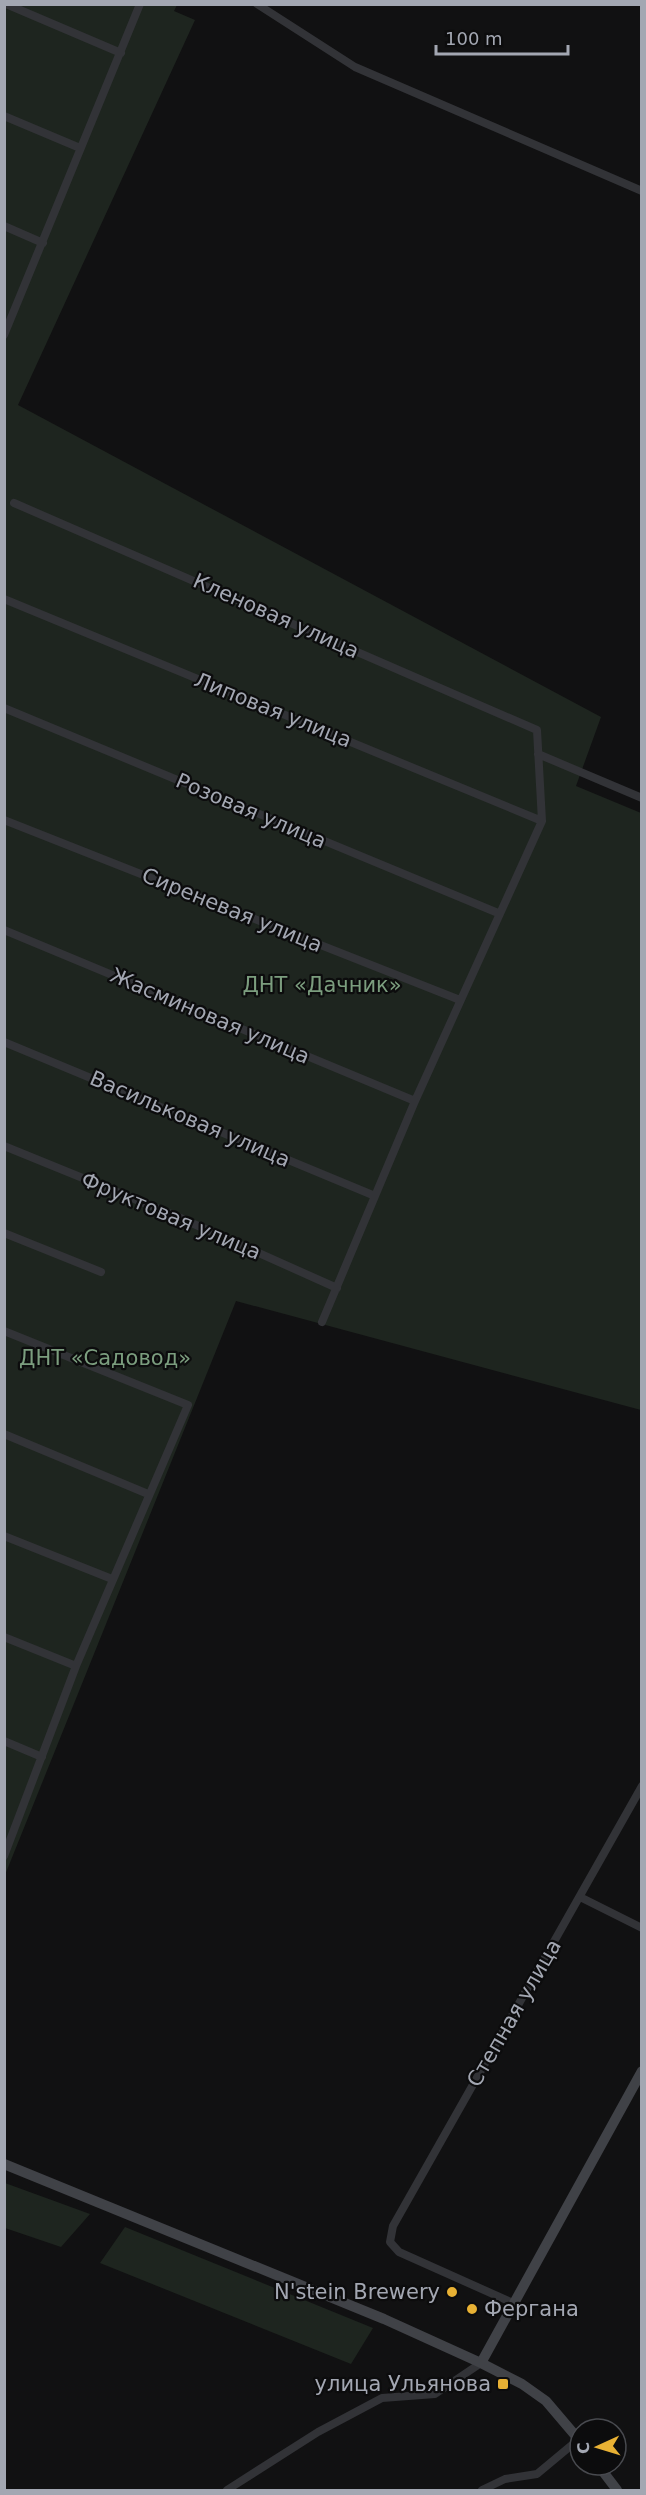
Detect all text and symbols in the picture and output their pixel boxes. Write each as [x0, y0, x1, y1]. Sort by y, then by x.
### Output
scale bar [436, 18, 568, 56]
text: 100 m [445, 28, 503, 49]
street label: Кленовая улица [189, 569, 363, 663]
street label: Липовая улица [191, 668, 355, 752]
street label: Розовая улица [172, 769, 330, 853]
street label: Сиреневая улица [138, 863, 326, 957]
street label: Жасминовая улица [107, 963, 313, 1069]
park label: ДНТ «Дачник» [242, 973, 402, 997]
street label: Васильковая улица [86, 1066, 294, 1172]
street label: Фруктовая улица [78, 1167, 264, 1265]
park label: ДНТ «Садовод» [19, 1346, 191, 1370]
street label: Степная улица [462, 1935, 566, 2091]
place label: N'stein Brewery [274, 2280, 440, 2304]
marker: N'stein Brewery [445, 2285, 459, 2299]
place label: Фергана [484, 2297, 579, 2321]
marker: Фергана [465, 2302, 479, 2316]
place label: улица Ульянова [315, 2372, 491, 2396]
marker: улица Ульянова [496, 2377, 510, 2391]
north arrow [568, 2417, 628, 2477]
text: С [574, 2441, 593, 2455]

